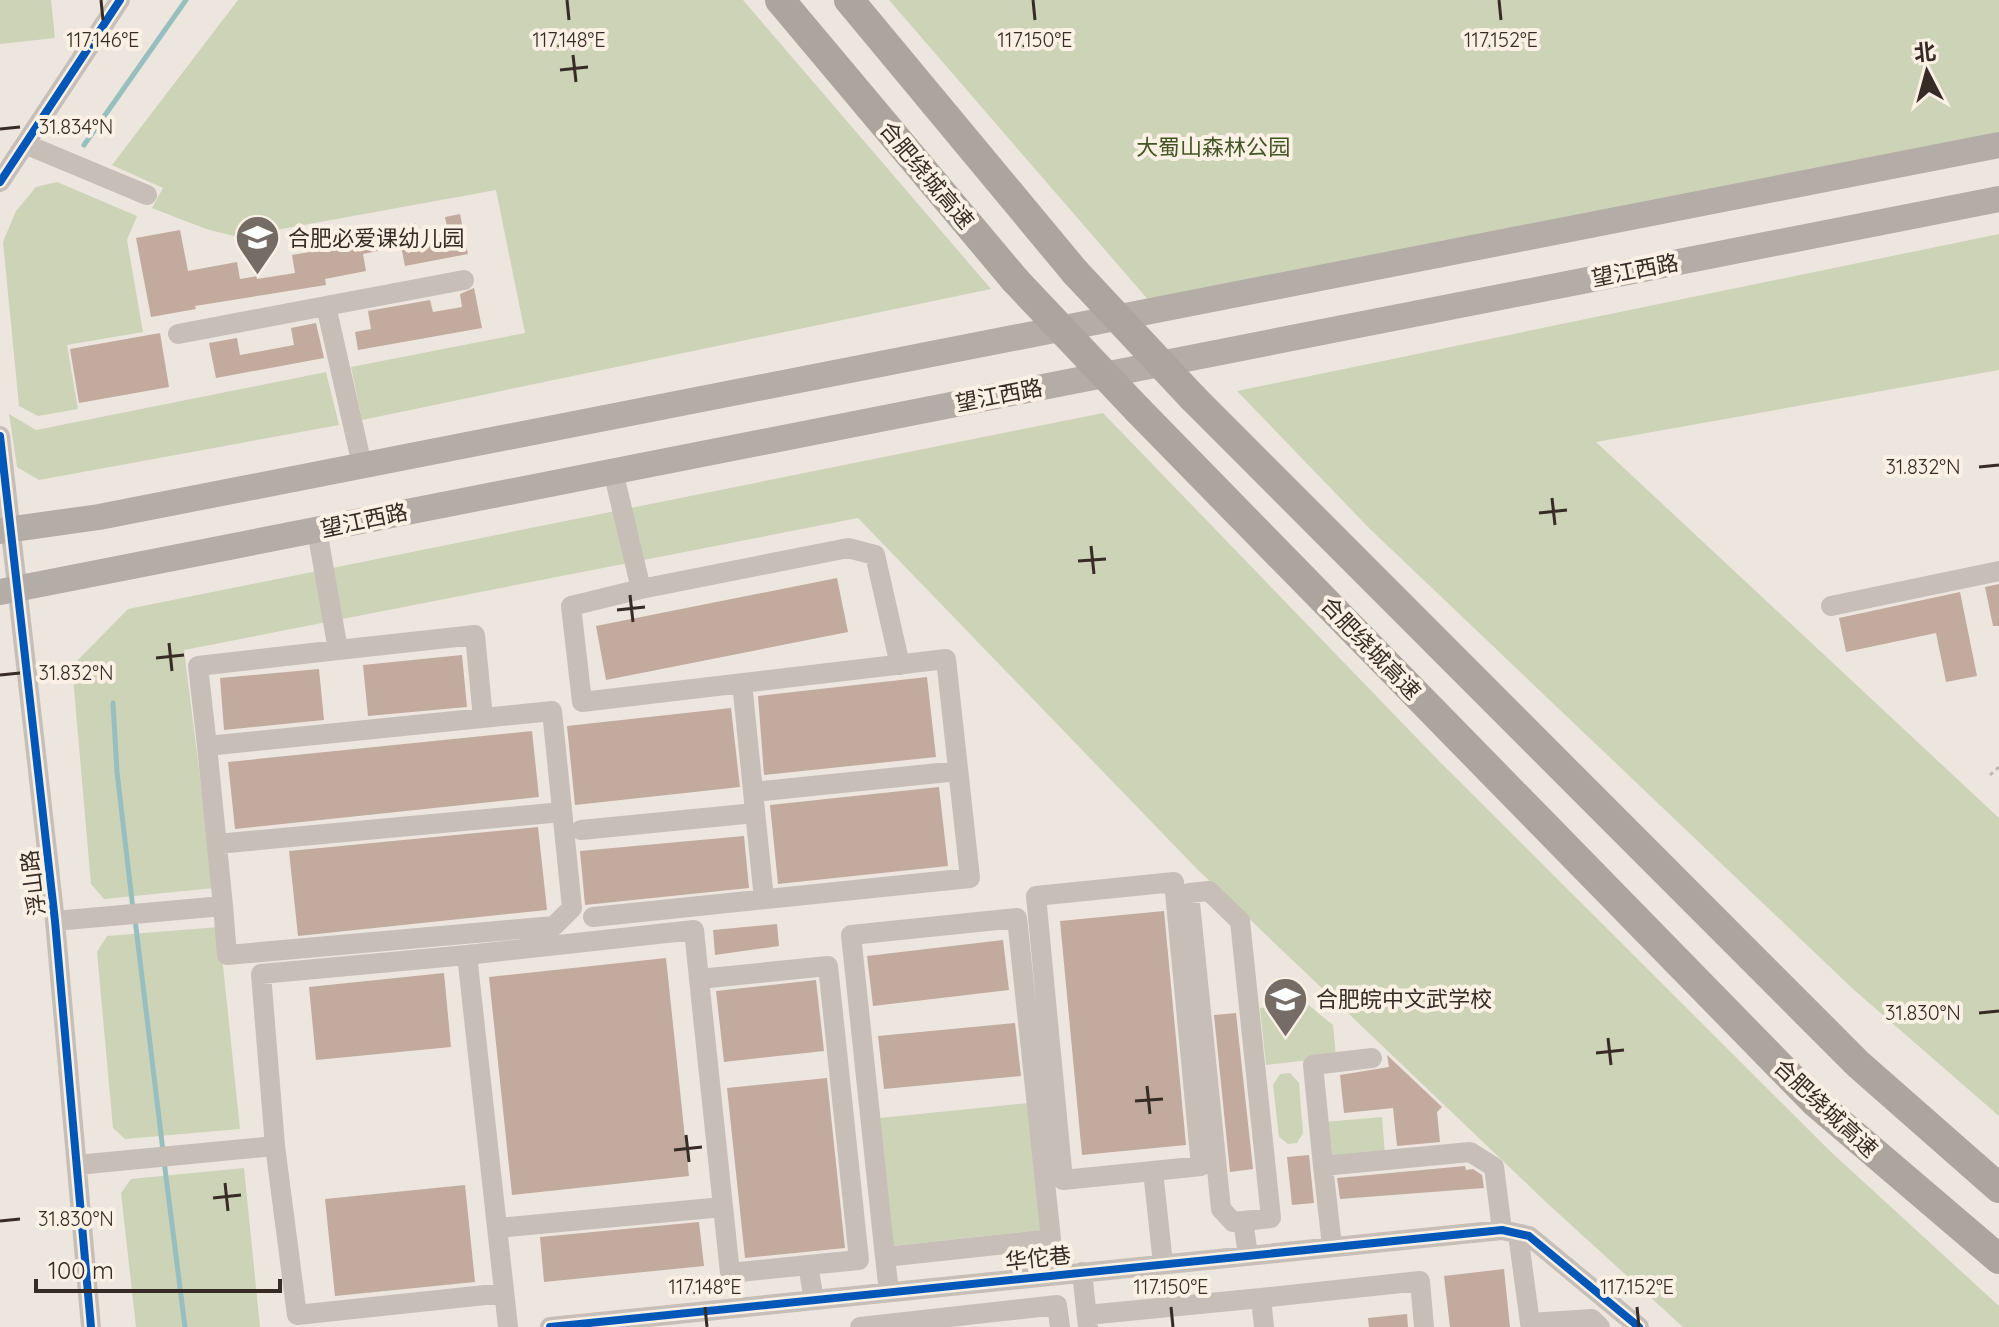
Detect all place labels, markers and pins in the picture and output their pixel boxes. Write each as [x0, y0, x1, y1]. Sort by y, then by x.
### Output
school or university icon: 合肥必爱课幼儿园 [233, 214, 281, 277]
place label: 合肥必爱课幼儿园 [288, 224, 464, 252]
school or university icon: 合肥皖中文武学校 [1261, 975, 1309, 1038]
place label: 合肥皖中文武学校 [1316, 985, 1492, 1013]

